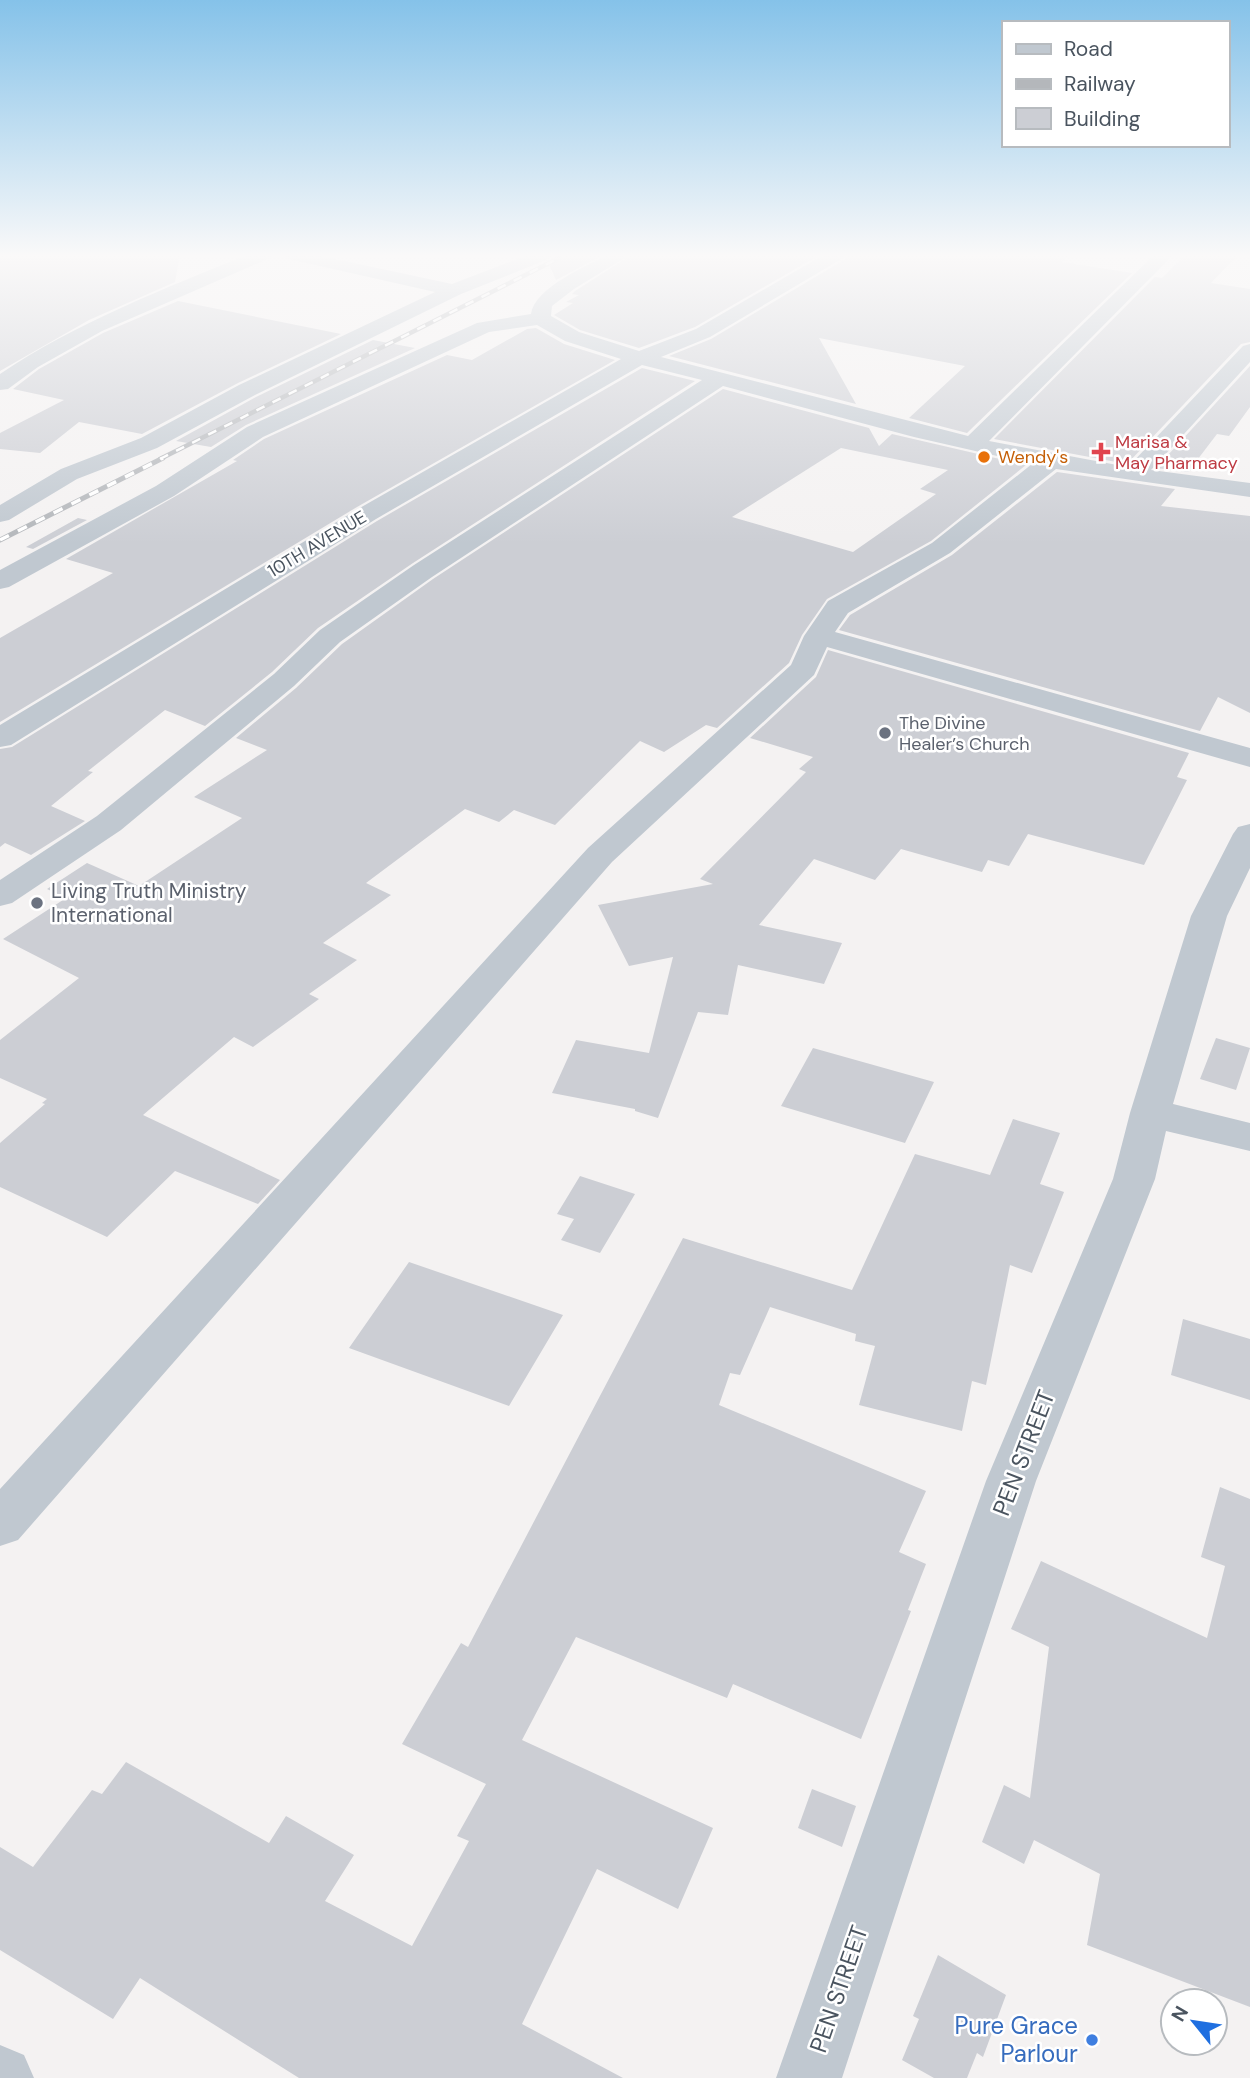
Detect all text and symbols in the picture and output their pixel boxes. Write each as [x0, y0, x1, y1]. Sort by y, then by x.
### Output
legend [1002, 21, 1229, 147]
text: Road [1064, 35, 1113, 63]
text: Railway [1064, 70, 1136, 98]
text: Building [1064, 105, 1141, 133]
place label: Marisa & May Pharmacy [1115, 430, 1238, 475]
marker: Marisa & May Pharmacy [1093, 444, 1109, 460]
place label: Wendy's [998, 445, 1068, 469]
marker: Wendy's [976, 449, 992, 465]
street label: 10TH AVENUE [263, 505, 371, 583]
place label: The Divine Healer’s Church [899, 711, 1030, 756]
marker: The Divine Healer’s Church [877, 725, 893, 741]
place label: Living Truth Ministry International [51, 877, 247, 929]
marker: Living Truth Ministry International [29, 895, 45, 911]
street label: PEN STREET [985, 1386, 1062, 1520]
street label: PEN STREET [802, 1921, 875, 2056]
north arrow [1159, 1987, 1229, 2057]
text: N [1165, 2001, 1194, 2026]
place label: Pure Grace Parlour [954, 2010, 1078, 2069]
marker: Pure Grace Parlour [1084, 2032, 1100, 2048]

